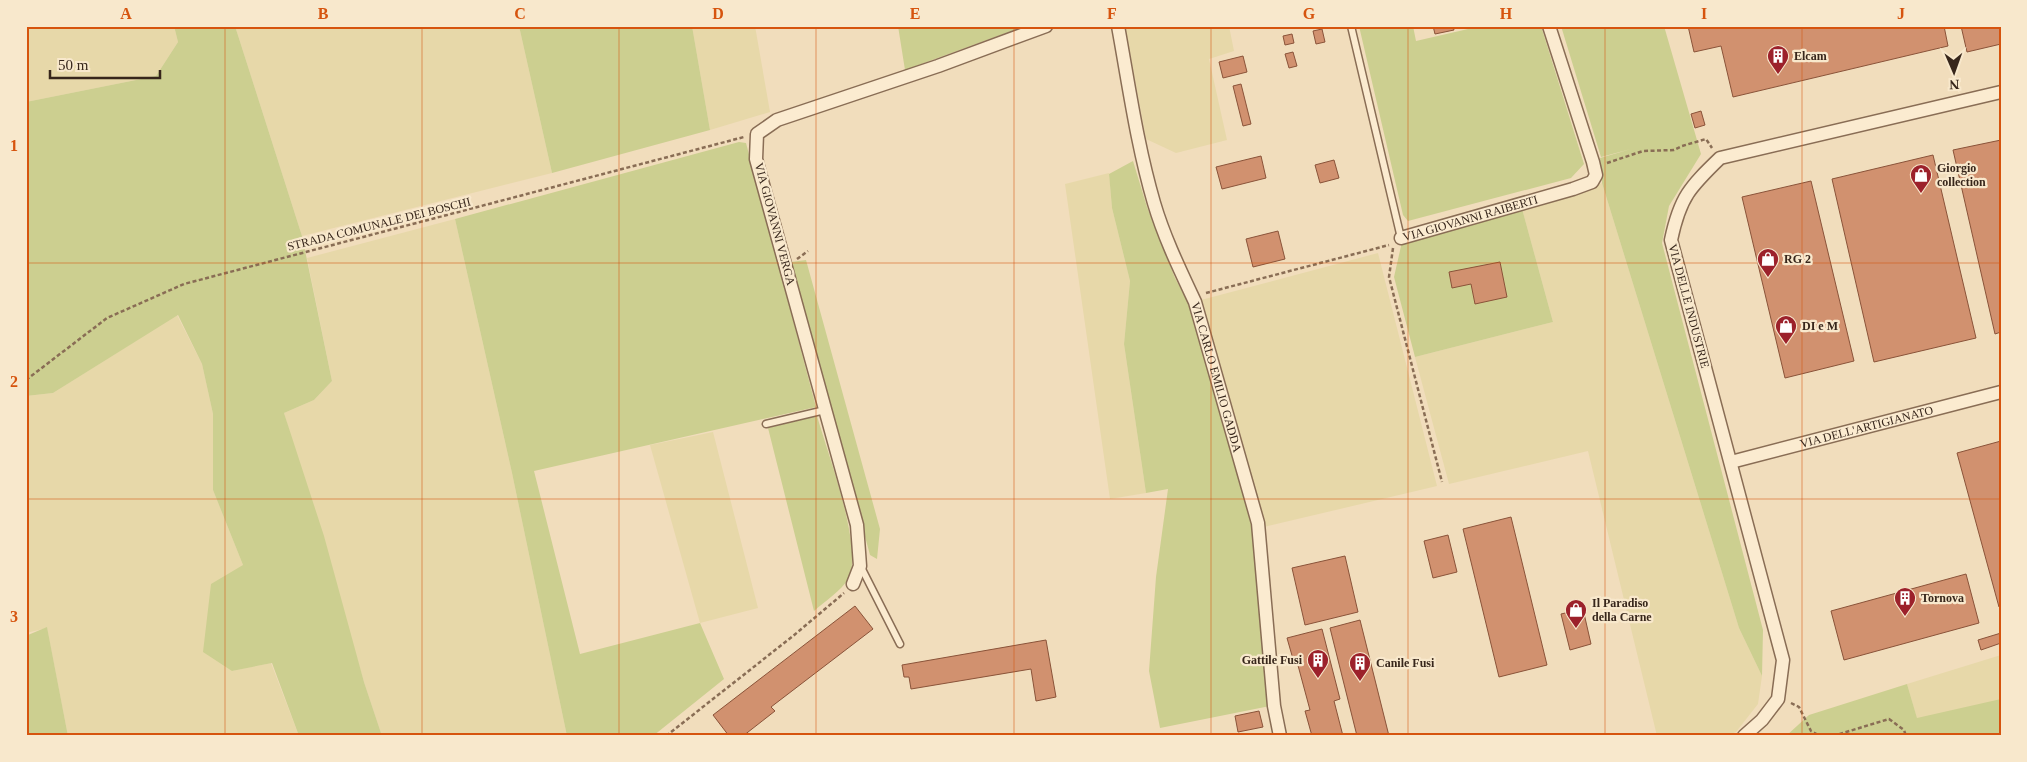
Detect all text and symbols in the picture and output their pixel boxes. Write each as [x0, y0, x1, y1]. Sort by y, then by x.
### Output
text: A [120, 5, 132, 22]
text: B [318, 5, 329, 22]
text: C [514, 5, 526, 22]
text: D [712, 5, 724, 22]
text: E [910, 5, 920, 22]
text: F [1107, 5, 1117, 22]
text: G [1303, 5, 1316, 22]
text: H [1500, 5, 1513, 22]
text: I [1701, 5, 1707, 22]
text: J [1897, 5, 1905, 22]
building icon: Elcam [1766, 44, 1790, 75]
scale bar [50, 48, 160, 80]
north arrow [1930, 48, 1980, 98]
place label: Elcam [1794, 49, 1827, 63]
text: 50 m [58, 57, 89, 73]
text: N [1949, 77, 1960, 92]
text: 1 [10, 137, 18, 154]
street label: VIA GIOVANNI VERGA [752, 161, 798, 287]
place label: Giorgio collection [1937, 161, 1986, 189]
shop icon: Giorgio collection [1909, 163, 1933, 194]
street label: VIA GIOVANNI RAIBERTI [1401, 192, 1539, 244]
street label: STRADA COMUNALE DEI BOSCHI [286, 194, 472, 254]
street label: VIA DELLE INDUSTRIE [1666, 242, 1712, 370]
shop icon: RG 2 [1756, 247, 1780, 278]
place label: RG 2 [1784, 252, 1811, 266]
street label: VIA CARLO EMILIO GADDA [1188, 300, 1245, 454]
shop icon: DI e M [1774, 314, 1798, 345]
place label: DI e M [1802, 319, 1838, 333]
text: 2 [10, 373, 18, 390]
street label: VIA DELL'ARTIGIANATO [1798, 403, 1935, 451]
building icon: Tornova [1893, 586, 1917, 617]
place label: Tornova [1921, 591, 1964, 605]
place label: Il Paradiso della Carne [1592, 596, 1652, 624]
shop icon: Il Paradiso della Carne [1564, 598, 1588, 629]
text: 3 [10, 608, 18, 625]
building icon: Gattile Fusi [1306, 648, 1330, 679]
building icon: Canile Fusi [1348, 651, 1372, 682]
place label: Gattile Fusi [1242, 653, 1303, 667]
place label: Canile Fusi [1376, 656, 1435, 670]

